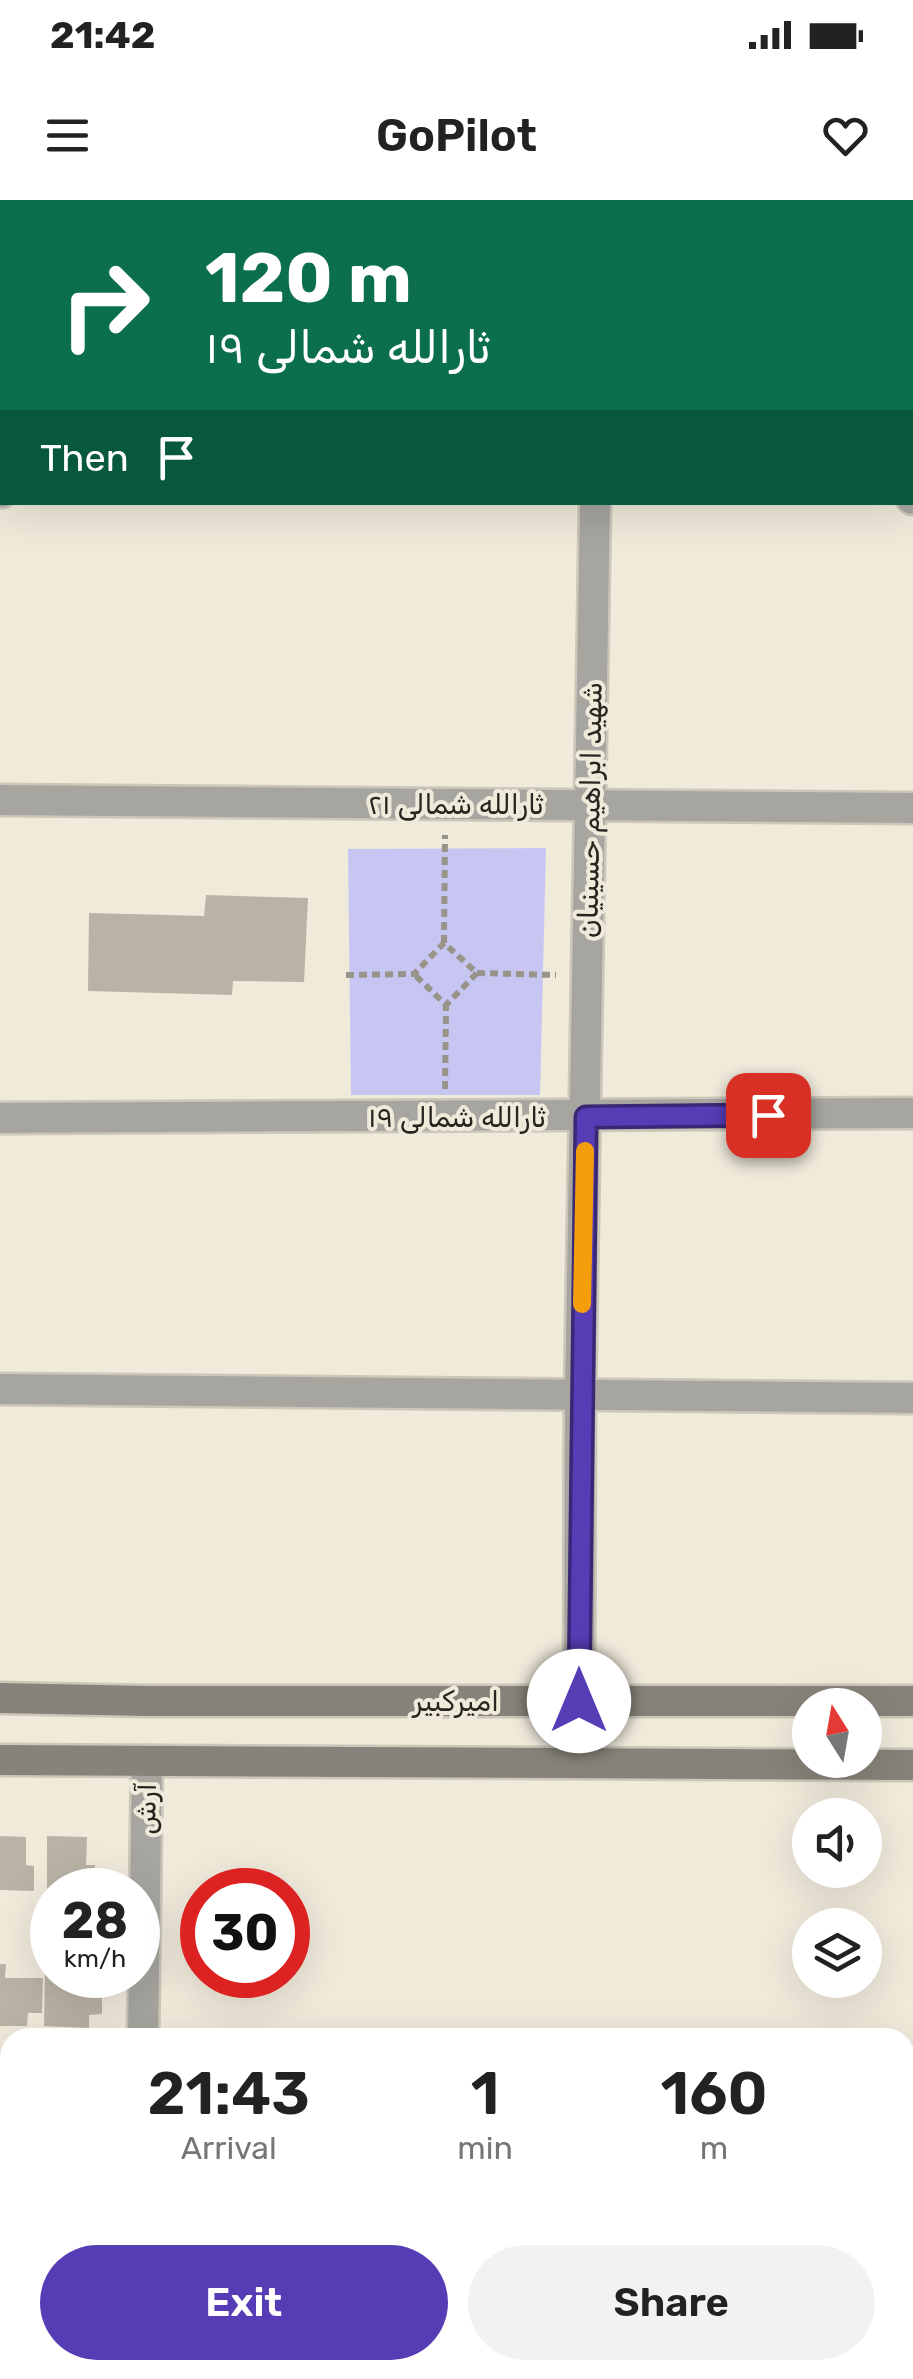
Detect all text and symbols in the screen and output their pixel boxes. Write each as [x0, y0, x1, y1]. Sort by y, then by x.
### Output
text: 21:42 [50, 12, 155, 58]
icon: menu [40, 108, 95, 163]
icon: heart [818, 108, 873, 163]
text: GoPilot [376, 109, 537, 162]
text: 120 m [205, 237, 412, 320]
icon: right [40, 240, 170, 370]
text: ثارالله شمالی ۱۹ [205, 321, 491, 374]
icon: arrive [149, 430, 204, 485]
text: Then [40, 435, 129, 481]
street label: شهید ابراهیم حسینیان [571, 682, 611, 938]
street label: ثارالله شمالی ۲۱ [368, 788, 544, 821]
pin [726, 1073, 811, 1158]
icon: arrive [741, 1088, 796, 1143]
street label: ثارالله شمالی ۱۹ [368, 1101, 546, 1134]
position arrow [527, 1649, 631, 1753]
street label: امیرکبیر [411, 1685, 499, 1718]
north arrow [792, 1688, 882, 1778]
map controls [792, 1688, 882, 1998]
street label: آرش [129, 1783, 163, 1835]
button: sound [792, 1798, 882, 1888]
speed limit sign: 30 [180, 1868, 310, 1998]
text: 28 [62, 1891, 128, 1951]
button: layers [792, 1908, 882, 1998]
text: km/h [64, 1944, 126, 1973]
text: 21:43 [147, 2058, 310, 2129]
text: 1 [471, 2058, 500, 2129]
text: 160 [660, 2058, 768, 2129]
text: Arrival [181, 2129, 277, 2167]
text: min [457, 2129, 513, 2167]
text: m [700, 2129, 728, 2167]
button: Exit [40, 2245, 448, 2360]
button: Share [468, 2245, 875, 2360]

